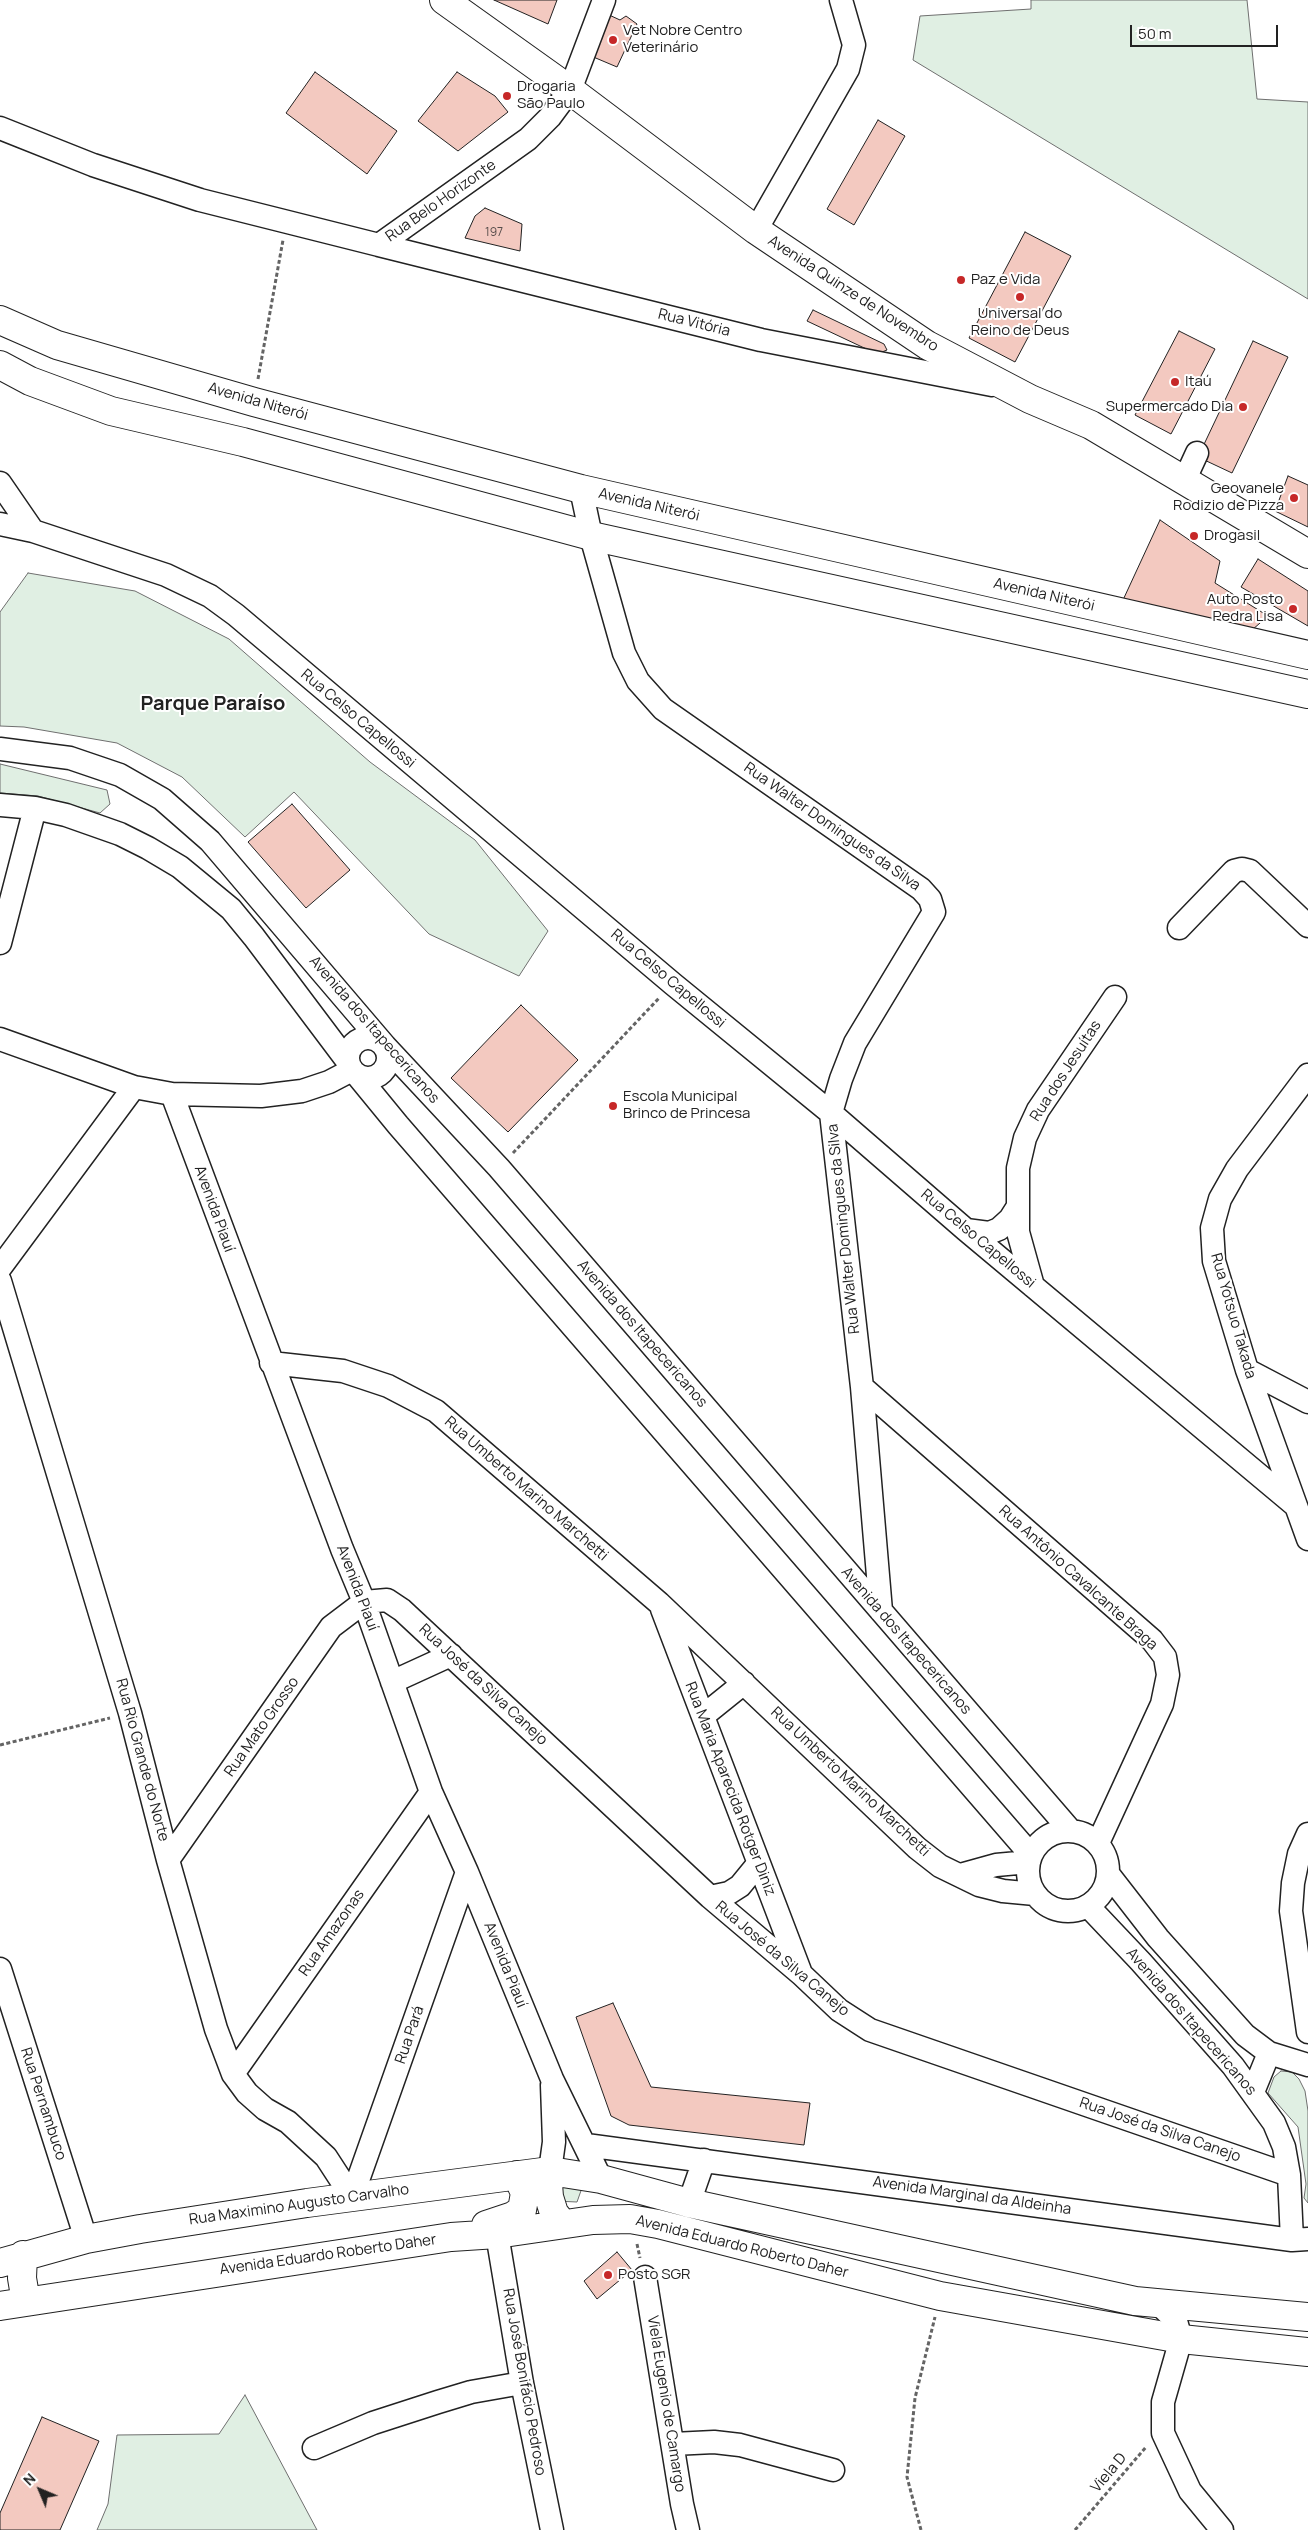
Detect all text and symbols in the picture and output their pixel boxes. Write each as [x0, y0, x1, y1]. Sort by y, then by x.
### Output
scale bar [1133, 15, 1280, 47]
place label: Vet Nobre Centro Veterinário [623, 22, 742, 57]
text: 50 m [1138, 23, 1172, 44]
marker: Vet Nobre Centro Veterinário [607, 34, 619, 46]
place label: Drogaria São Paulo [517, 78, 585, 113]
marker: Drogaria São Paulo [501, 90, 513, 102]
street label: Rua Belo Horizonte [382, 156, 500, 246]
house number: 197 [485, 226, 503, 240]
street label: Avenida Quinze de Novembro [764, 232, 942, 356]
place label: Paz e Vida [971, 271, 1040, 289]
marker: Paz e Vida [955, 274, 967, 286]
marker: Universal do Reino de Deus [1014, 291, 1026, 303]
street label: Rua Vitória [656, 305, 732, 341]
place label: Universal do Reino de Deus [971, 305, 1069, 340]
place label: Itaú [1185, 373, 1212, 391]
marker: Itaú [1169, 376, 1181, 388]
street label: Avenida Niterói [206, 379, 310, 425]
place label: Supermercado Dia [1106, 398, 1233, 416]
marker: Supermercado Dia [1237, 401, 1249, 413]
place label: Geovanele Rodizio de Pizza [1173, 480, 1284, 515]
street label: Avenida Niterói [597, 485, 701, 525]
marker: Geovanele Rodizio de Pizza [1288, 492, 1300, 504]
place label: Drogasil [1204, 527, 1260, 545]
marker: Drogasil [1188, 530, 1200, 542]
street label: Avenida Niterói [992, 575, 1096, 615]
place label: Auto Posto Pedra Lisa [1207, 591, 1283, 626]
marker: Auto Posto Pedra Lisa [1287, 603, 1299, 615]
street label: Rua Celso Capellossi [297, 666, 419, 772]
district label: Parque Paraíso [141, 692, 285, 716]
street label: Rua Walter Domingues da Silva [740, 759, 924, 895]
street label: Rua Celso Capellossi [607, 926, 729, 1032]
street label: Avenida dos Itapecericanos [305, 953, 443, 1107]
street label: Rua dos Jesuítas [1027, 1017, 1105, 1125]
place label: Escola Municipal Brinco de Princesa [623, 1088, 750, 1123]
marker: Escola Municipal Brinco de Princesa [607, 1100, 619, 1112]
street label: Rua Walter Domingues da Silva [824, 1123, 864, 1335]
street label: Avenida Piauí [190, 1163, 238, 1255]
street label: Rua Celso Capellossi [917, 1186, 1039, 1292]
street label: Rua Yotsuo Takada [1206, 1251, 1260, 1381]
street label: Avenida dos Itapecericanos [573, 1257, 711, 1411]
street label: Rua Umberto Marino Marchetti [440, 1413, 612, 1565]
street label: Rua Antônio Cavalcante Braga [995, 1502, 1161, 1654]
street label: Avenida Piauí [332, 1542, 382, 1634]
street label: Avenida dos Itapecericanos [837, 1564, 975, 1718]
street label: Rua José da Silva Canejo [415, 1621, 551, 1749]
street label: Rua Mato Grosso [221, 1674, 303, 1780]
street label: Rua Rio Grande do Norte [112, 1677, 172, 1843]
street label: Rua Maria Aparecida Rotger Diniz [681, 1679, 779, 1899]
street label: Rua Umberto Marino Marchetti [767, 1703, 933, 1861]
street label: Rua Amazonas [295, 1886, 369, 1980]
street label: Rua José da Silva Canejo [711, 1898, 853, 2020]
street label: Avenida Piauí [480, 1920, 530, 2010]
street label: Avenida dos Itapecericanos [1122, 1945, 1260, 2099]
street label: Rua Pará [392, 2004, 428, 2066]
street label: Rua Pernambuco [16, 2045, 70, 2163]
street label: Rua José da Silva Canejo [1077, 2094, 1243, 2166]
street label: Avenida Marginal da Aldeinha [872, 2173, 1072, 2219]
street label: Rua Maximino Augusto Carvalho [188, 2181, 410, 2229]
street label: Avenida Eduardo Roberto Daher [634, 2212, 850, 2282]
street label: Avenida Eduardo Roberto Daher [219, 2231, 437, 2279]
place label: Posto SGR [618, 2266, 691, 2284]
marker: Posto SGR [602, 2269, 614, 2281]
street label: Rua José Bonifácio Pedroso [499, 2287, 549, 2477]
street label: Viela Eugenio de Camargo [643, 2314, 689, 2494]
street label: Viela D [1087, 2450, 1131, 2496]
north arrow [15, 2465, 65, 2515]
text: N [19, 2469, 39, 2489]

